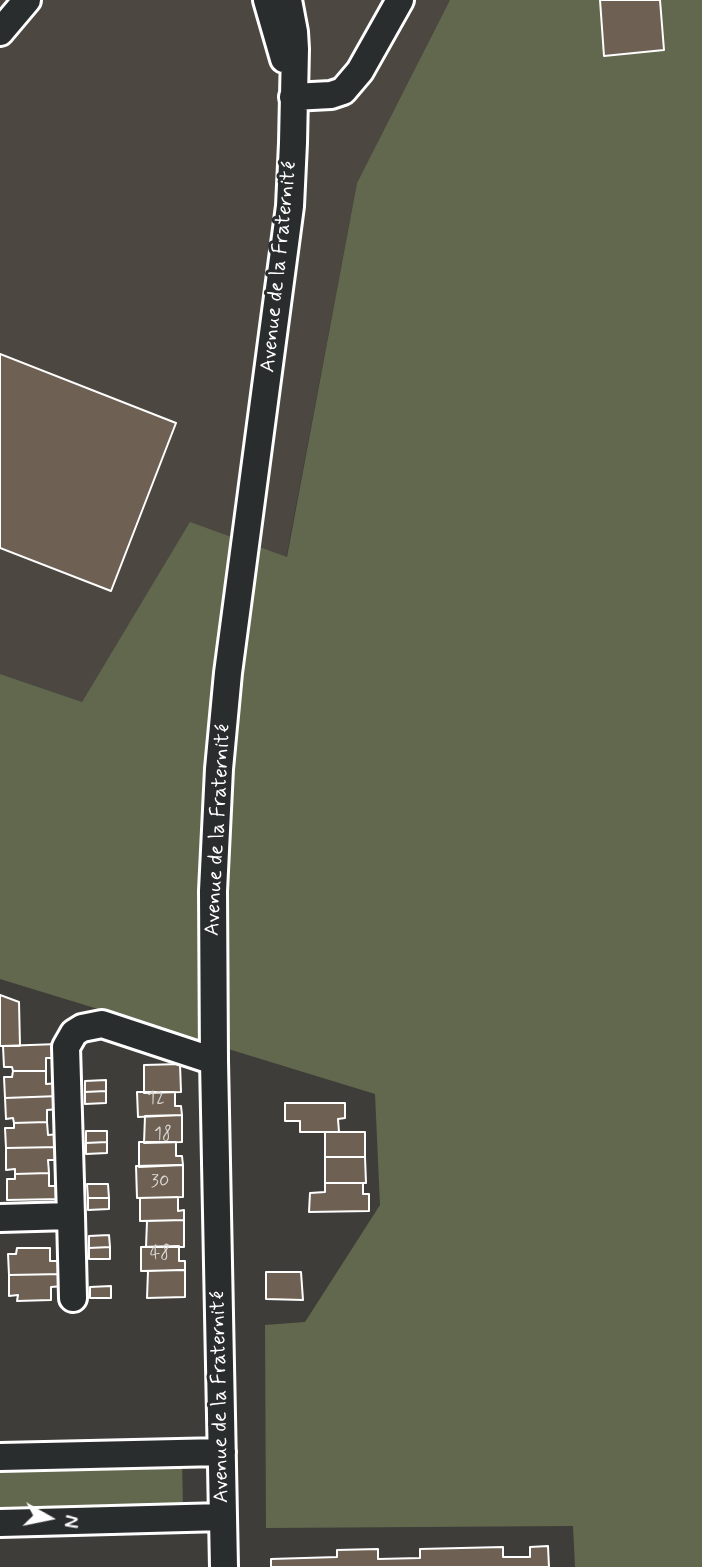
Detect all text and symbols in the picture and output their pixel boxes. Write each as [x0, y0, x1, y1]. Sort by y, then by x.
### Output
street label: Avenue de la Fraternité [256, 160, 304, 374]
street label: Avenue de la Fraternité [201, 723, 237, 937]
house number: 12 [147, 1088, 165, 1110]
house number: 18 [154, 1124, 172, 1146]
house number: 30 [151, 1171, 169, 1193]
house number: 48 [150, 1243, 170, 1265]
street label: Avenue de la Fraternité [207, 1291, 235, 1503]
north arrow [14, 1483, 84, 1553]
text: N [57, 1513, 84, 1530]

